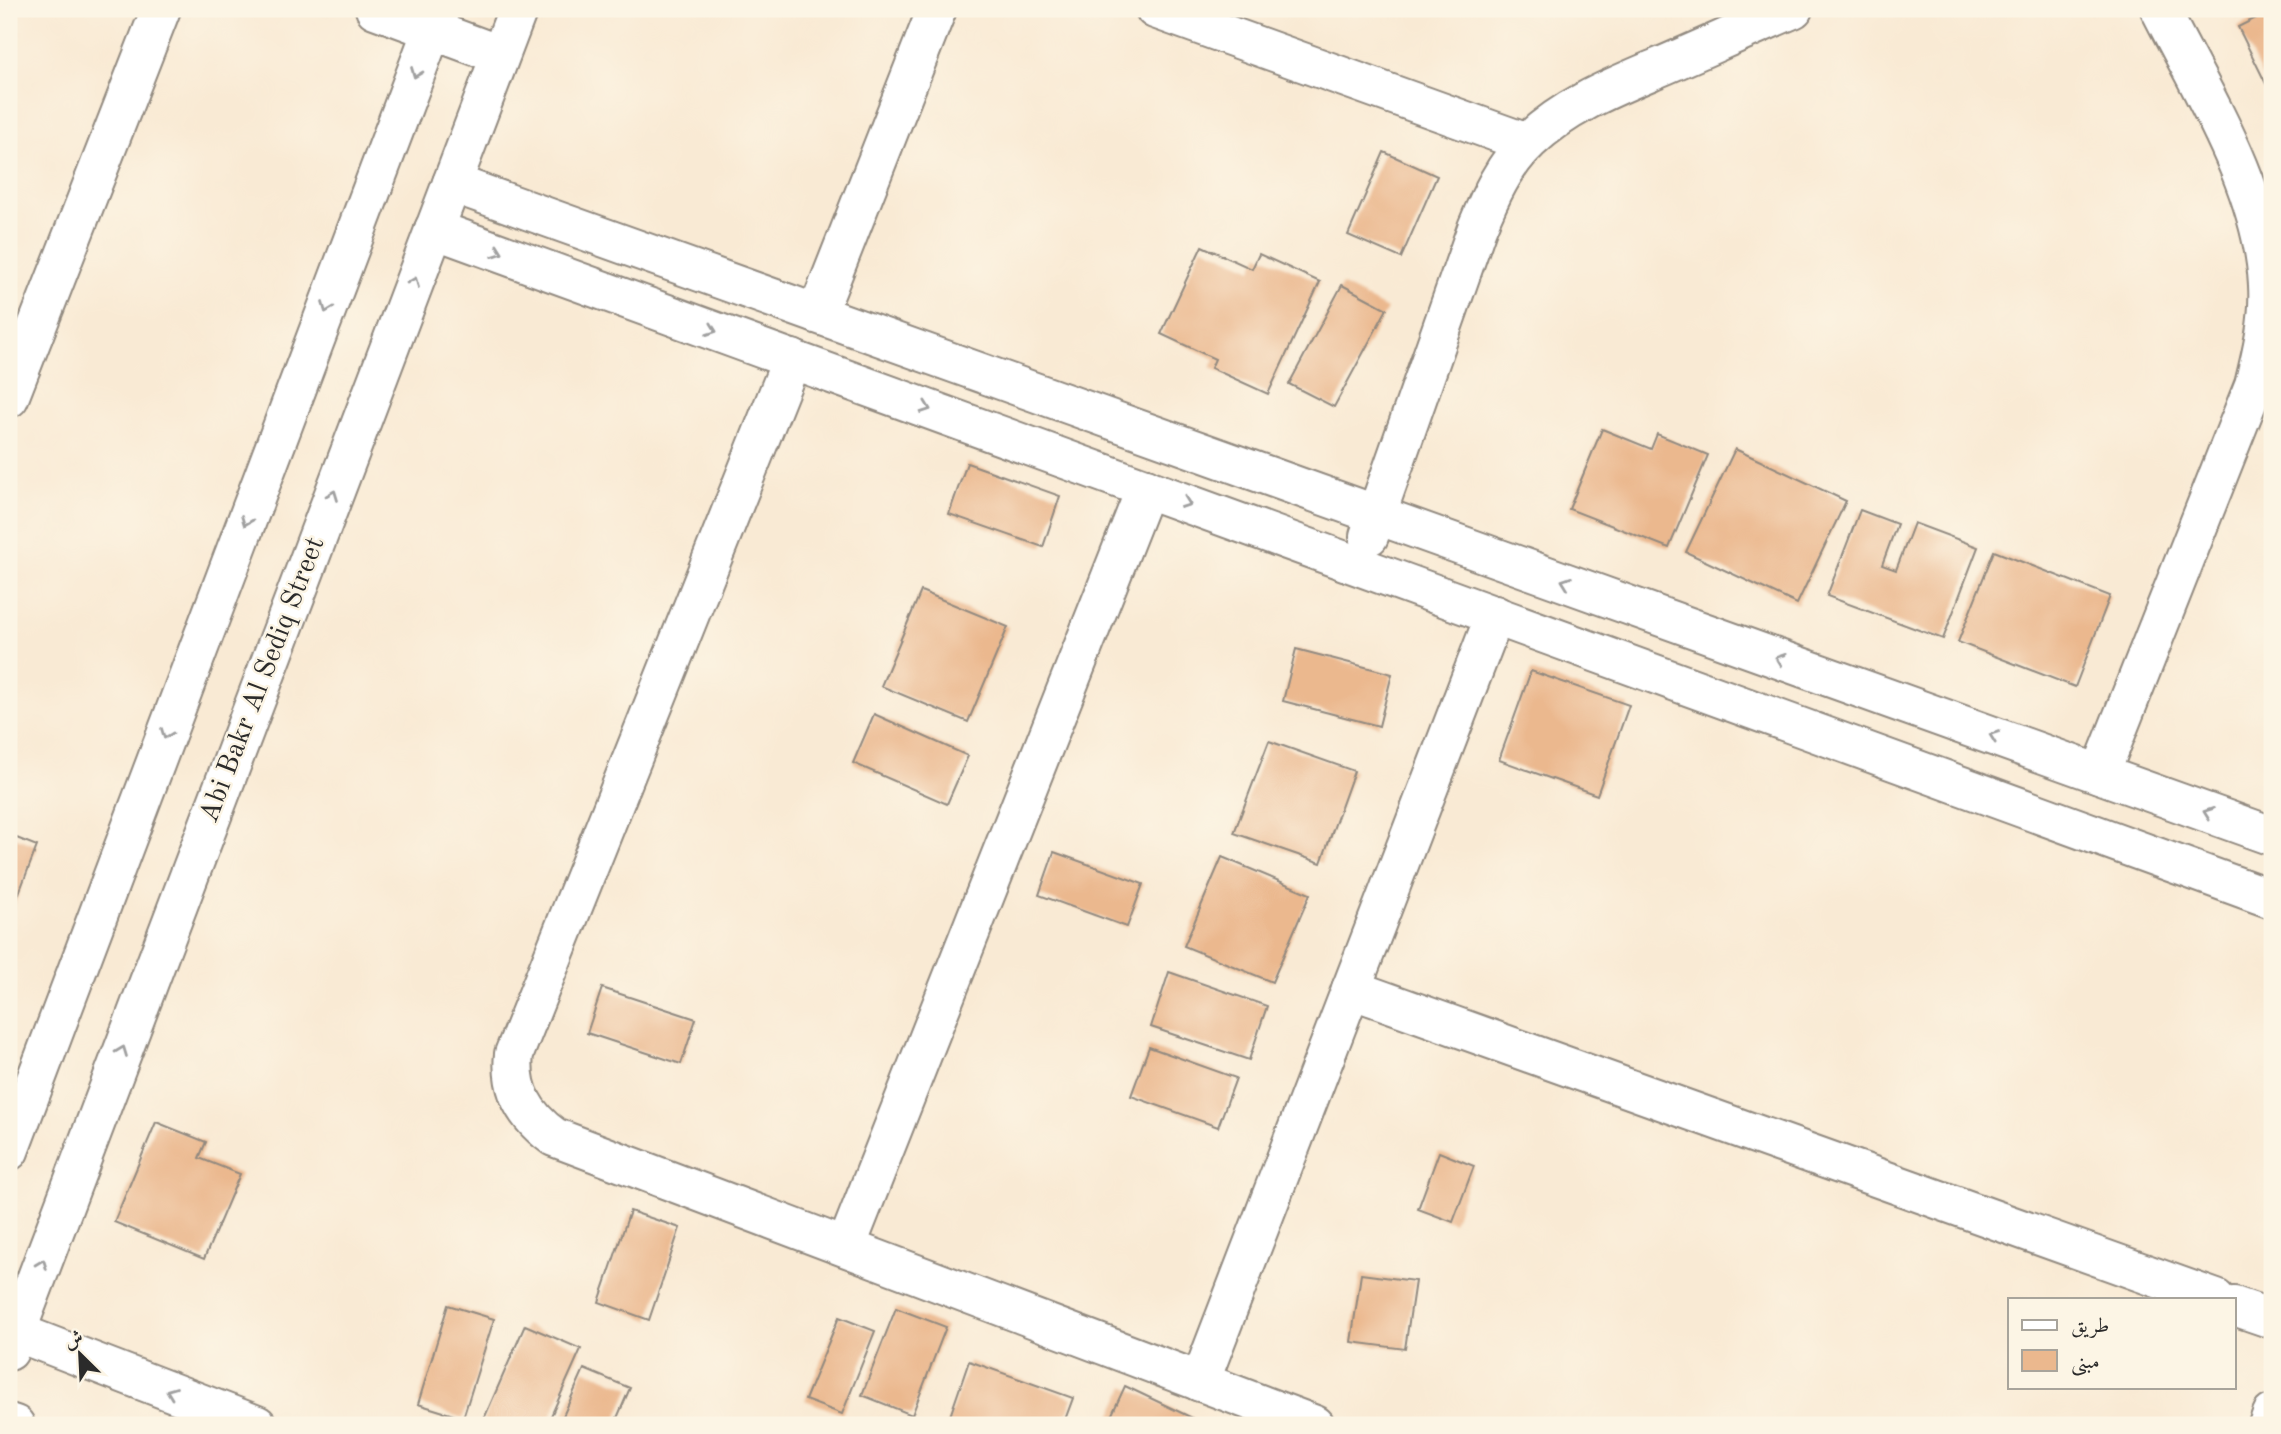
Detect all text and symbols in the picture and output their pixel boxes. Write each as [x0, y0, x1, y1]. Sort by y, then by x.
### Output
one-way arrow [410, 66, 424, 78]
one-way arrow [492, 244, 504, 258]
one-way arrow [405, 277, 419, 289]
one-way arrow [321, 302, 335, 314]
one-way arrow [705, 322, 717, 336]
one-way arrow [919, 400, 931, 414]
one-way arrow [325, 490, 339, 502]
one-way arrow [1179, 494, 1191, 508]
one-way arrow [241, 515, 255, 527]
street label: Abi Bakr Al Sediq Street [196, 533, 330, 827]
one-way arrow [1560, 576, 1572, 590]
one-way arrow [1774, 653, 1786, 667]
one-way arrow [160, 728, 174, 740]
one-way arrow [1988, 730, 2000, 744]
one-way arrow [2202, 807, 2215, 821]
one-way arrow [114, 1046, 128, 1058]
one-way arrow [33, 1259, 47, 1271]
legend [2008, 1298, 2236, 1388]
text: طريق [2071, 1316, 2109, 1338]
north arrow [46, 1318, 116, 1388]
text: ش [62, 1328, 87, 1353]
text: مبنى [2071, 1352, 2100, 1376]
one-way arrow [165, 1386, 177, 1400]

